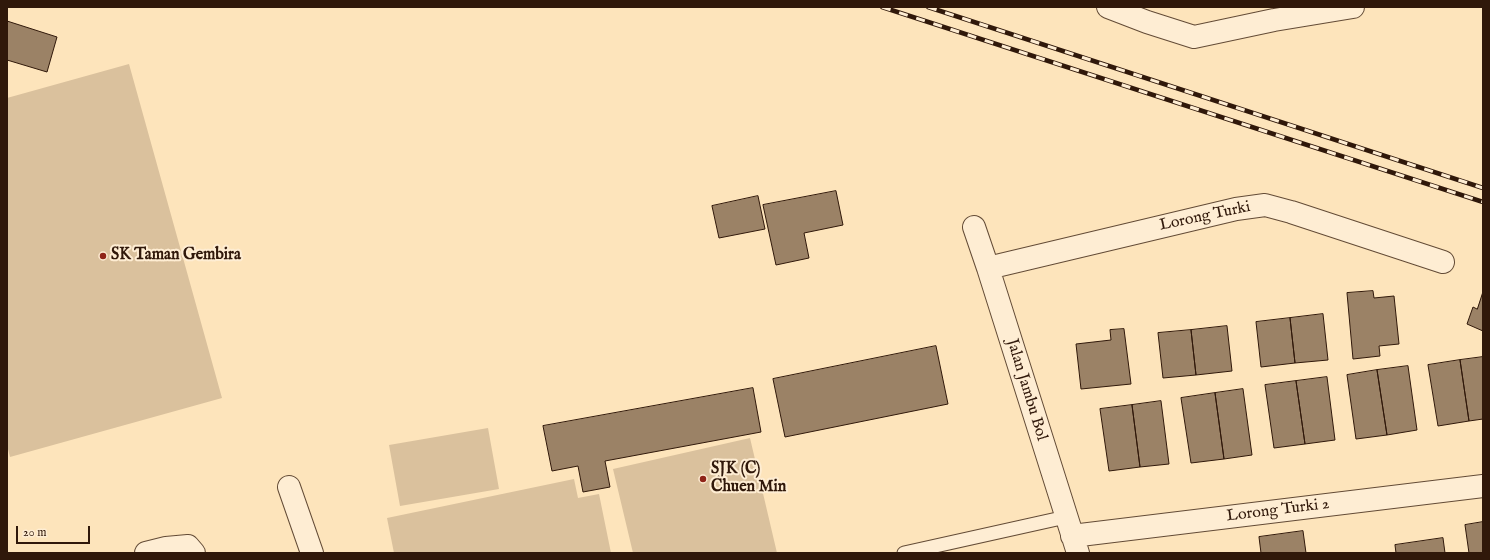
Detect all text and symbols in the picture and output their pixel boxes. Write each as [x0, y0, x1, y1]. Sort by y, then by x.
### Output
street label: Lorong Turki [1158, 198, 1252, 236]
place label: SK Taman Gembira [111, 246, 241, 266]
marker: SK Taman Gembira [98, 251, 108, 261]
street label: Jalan Jambu Bol [1001, 337, 1051, 443]
place label: SJK (C) Chuen Min [711, 460, 786, 498]
marker: SJK (C) Chuen Min [698, 474, 708, 484]
street label: Lorong Turki 2 [1225, 495, 1331, 527]
scale bar [18, 518, 92, 544]
text: 20 m [23, 525, 46, 540]

